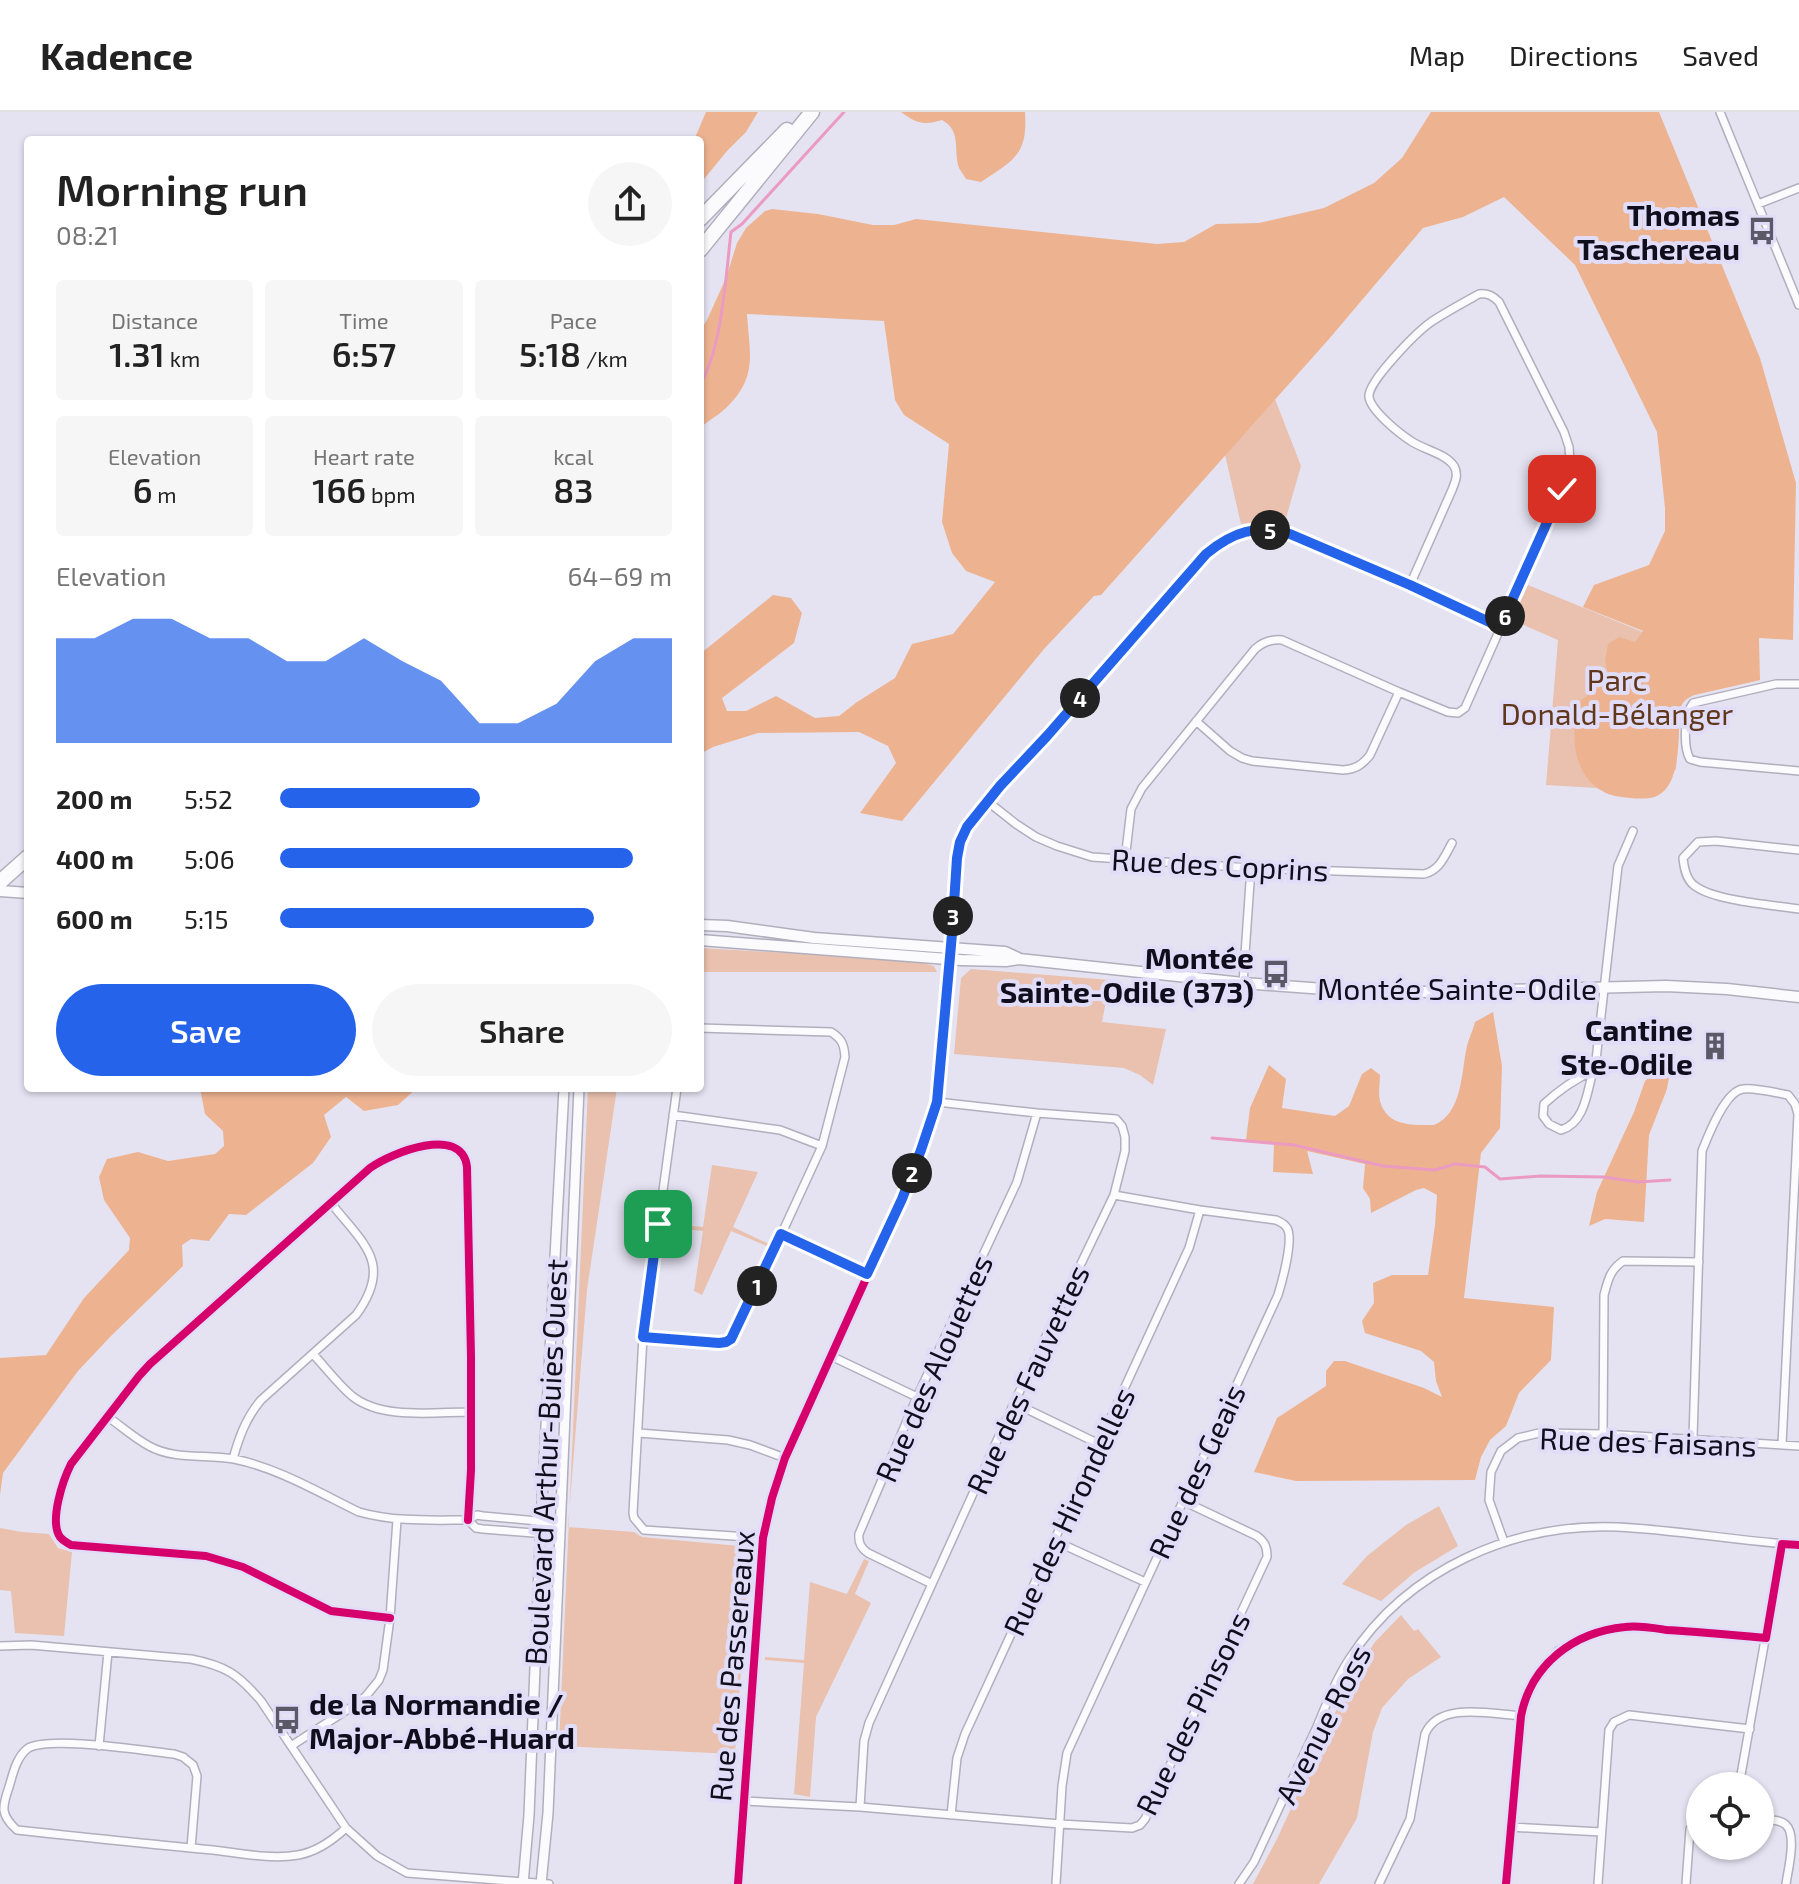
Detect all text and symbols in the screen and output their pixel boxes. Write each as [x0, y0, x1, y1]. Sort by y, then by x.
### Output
text: Kadence [40, 32, 193, 78]
text: Map [1409, 38, 1465, 72]
text: Directions [1509, 38, 1638, 72]
text: Saved [1682, 38, 1759, 72]
text: Morning run [56, 162, 308, 215]
button: share [588, 162, 672, 246]
place label: Thomas Taschereau [1577, 196, 1740, 266]
bus stop icon: Thomas Taschereau [1747, 216, 1777, 246]
text: 08:21 [56, 219, 119, 250]
text: Distance [111, 307, 198, 333]
text: Time [339, 307, 389, 333]
text: Pace [550, 307, 597, 333]
text: 1.31 [109, 333, 165, 374]
text: 6:57 [332, 333, 396, 374]
text: 5:18 [519, 333, 581, 374]
text: km [165, 345, 200, 371]
text: /km [581, 345, 628, 371]
text: Elevation [108, 443, 201, 469]
text: Heart rate [313, 443, 415, 469]
text: kcal [553, 443, 593, 469]
pin [1528, 455, 1596, 523]
icon: check [1540, 467, 1584, 511]
text: 6 [133, 469, 152, 510]
text: 166 [312, 469, 366, 510]
text: 83 [553, 469, 593, 510]
text: m [152, 481, 177, 507]
text: bpm [366, 481, 416, 507]
pin: 5 [1250, 510, 1290, 550]
text: 5 [1264, 517, 1276, 543]
text: Elevation [56, 560, 166, 591]
text: 64–69 m [567, 560, 672, 591]
pin: 6 [1485, 596, 1525, 636]
text: 6 [1499, 603, 1511, 629]
park label: Parc Donald-Bélanger [1501, 661, 1733, 731]
pin: 4 [1060, 678, 1100, 718]
text: 4 [1073, 685, 1087, 711]
text: 200 m [56, 783, 132, 814]
text: 5:52 [184, 783, 233, 814]
street label: Rue des Coprins [1111, 840, 1329, 888]
text: 400 m [56, 843, 134, 874]
text: 5:06 [184, 843, 235, 874]
pin: 3 [933, 896, 973, 936]
text: 600 m [56, 903, 133, 934]
text: 5:15 [184, 903, 228, 934]
text: 3 [947, 903, 959, 929]
place label: Montée Sainte-Odile (373) [1000, 939, 1254, 1009]
bus stop icon: Montée Sainte-Odile (373) [1261, 959, 1291, 989]
street label: Montée Sainte-Odile [1317, 970, 1597, 1006]
button: Save [56, 984, 356, 1076]
button: Share [372, 984, 672, 1076]
place label: Cantine Ste-Odile [1560, 1011, 1693, 1081]
building icon: Cantine Ste-Odile [1700, 1031, 1730, 1061]
pin: 2 [892, 1153, 932, 1193]
text: 2 [906, 1160, 918, 1186]
pin [624, 1190, 692, 1258]
icon: arrive [636, 1202, 680, 1246]
street label: Rue des Alouettes [867, 1249, 999, 1487]
street label: Boulevard Arthur-Buies Ouest [516, 1258, 574, 1666]
street label: Rue des Fauvettes [958, 1259, 1096, 1499]
pin: 1 [737, 1266, 777, 1306]
text: 1 [752, 1273, 762, 1299]
street label: Rue des Geais [1140, 1378, 1252, 1564]
street label: Rue des Hirondelles [995, 1381, 1141, 1641]
street label: Rue des Faisans [1539, 1419, 1757, 1463]
street label: Rue des Passereaux [701, 1529, 761, 1803]
street label: Rue des Pinsons [1127, 1606, 1257, 1820]
street label: Avenue Ross [1267, 1639, 1377, 1809]
place label: de la Normandie / Major-Abbé-Huard [309, 1685, 575, 1755]
bus stop icon: de la Normandie / Major-Abbé-Huard [272, 1705, 302, 1735]
map controls [1686, 1772, 1774, 1860]
button: locate [1686, 1772, 1774, 1860]

